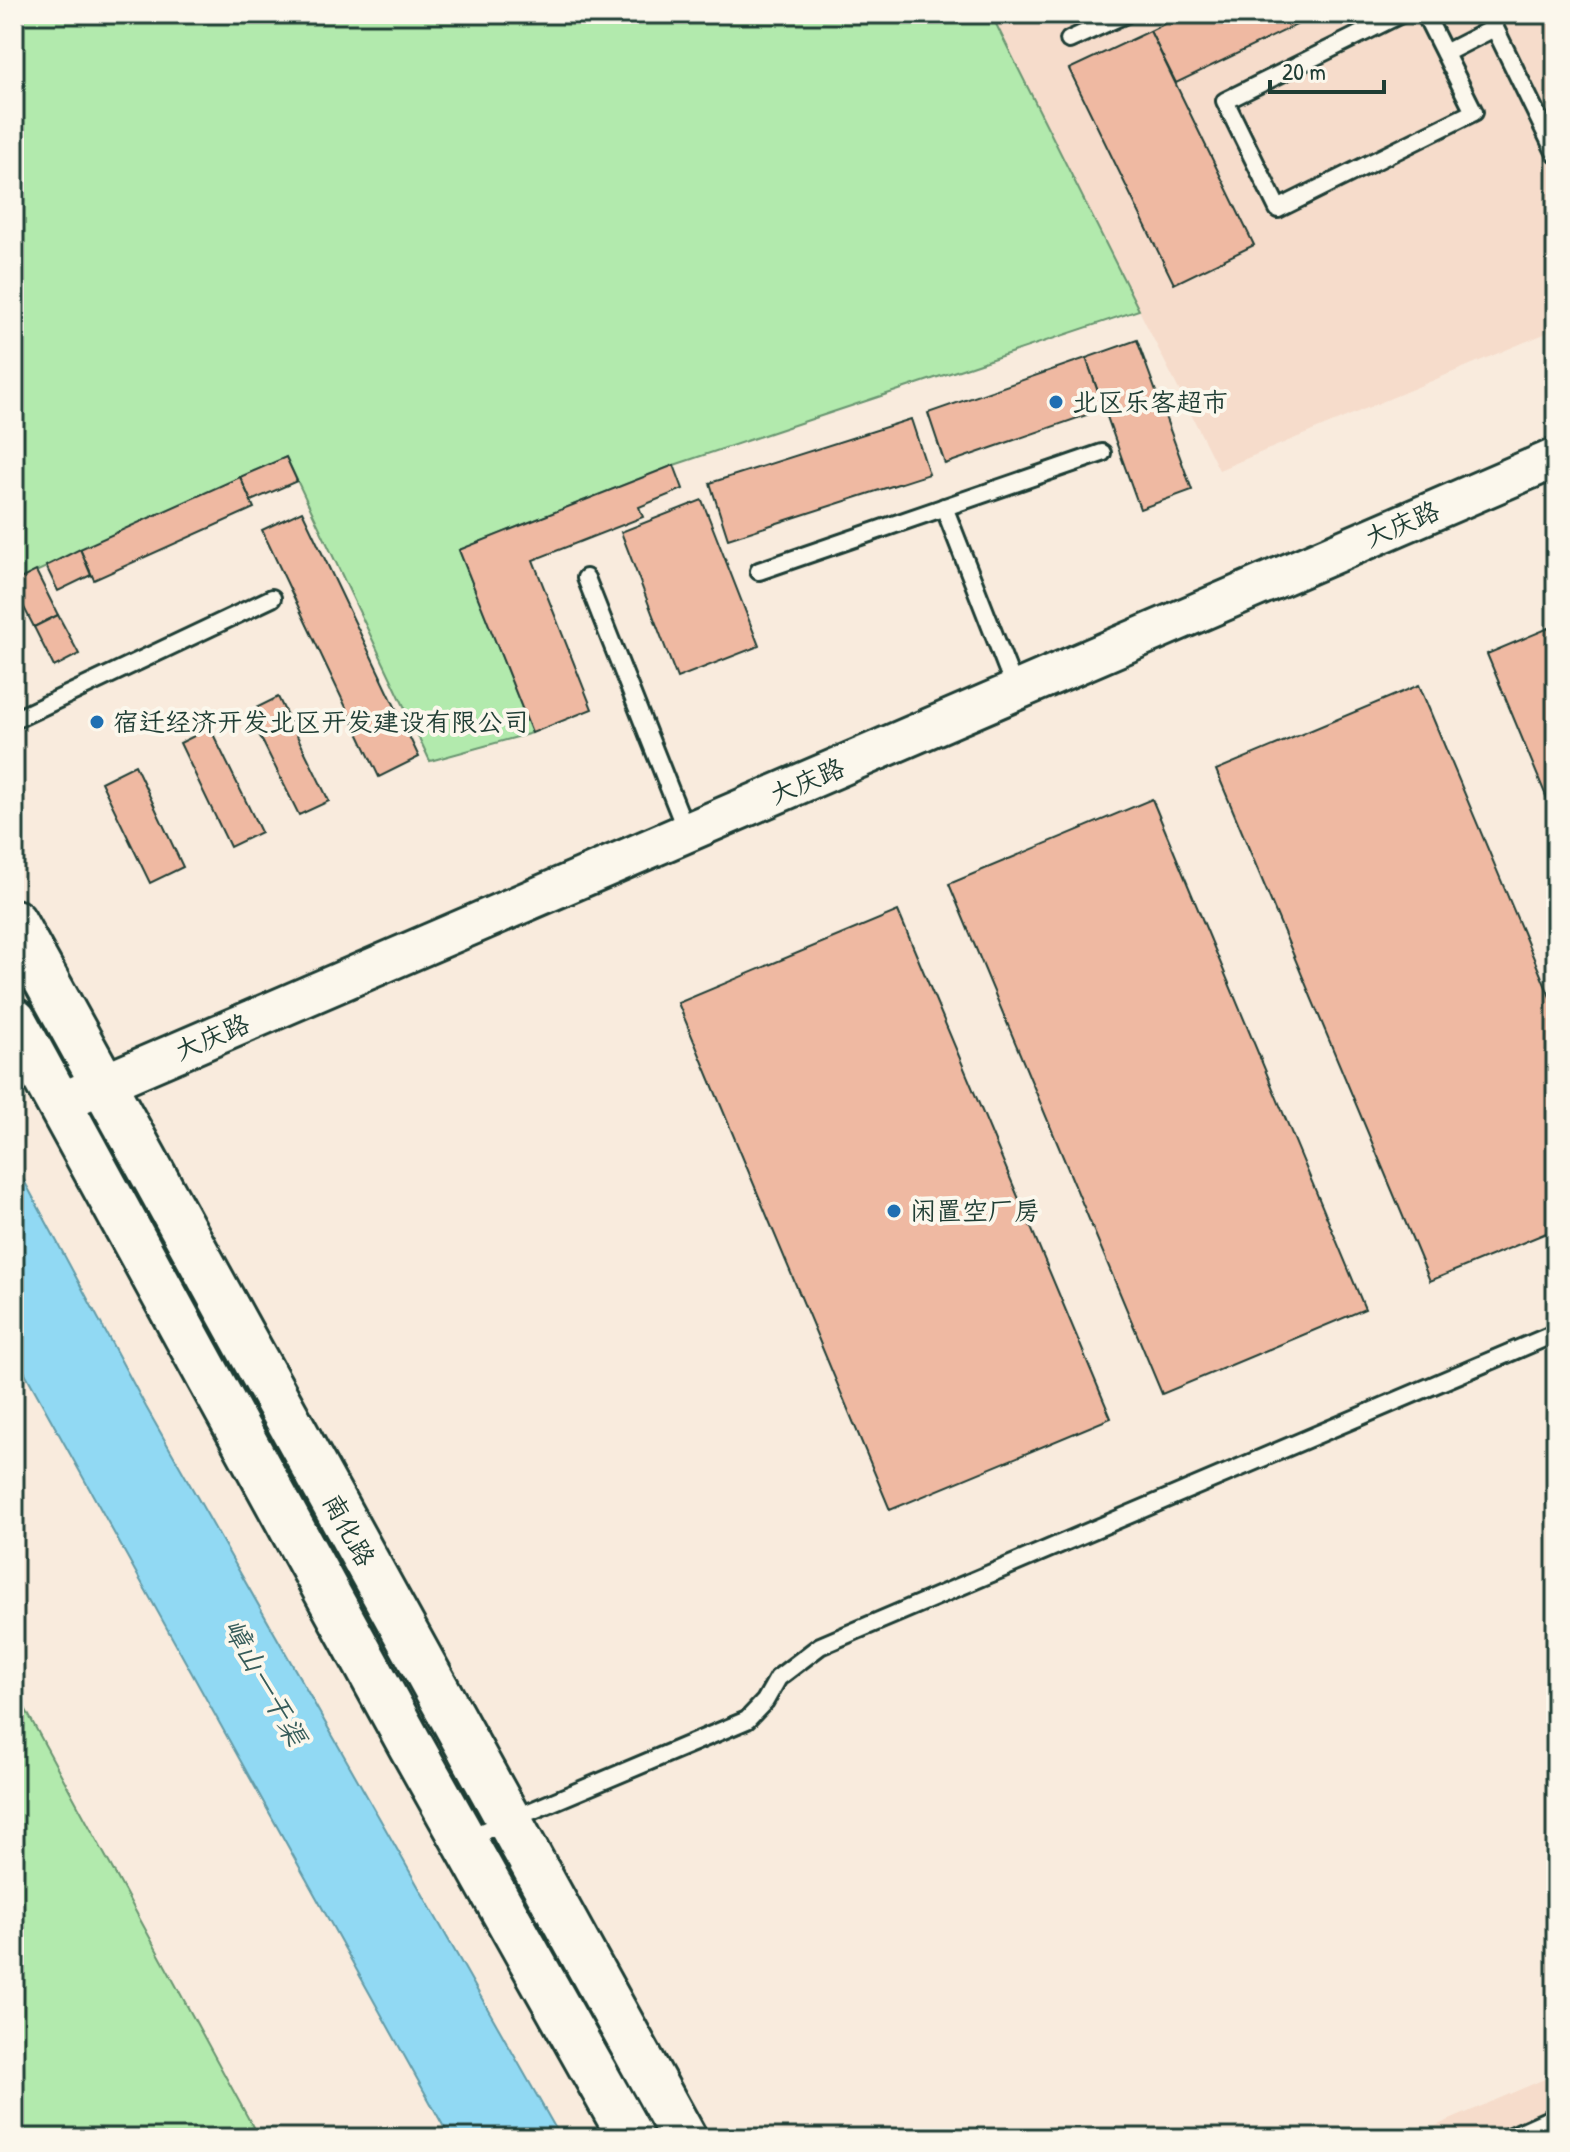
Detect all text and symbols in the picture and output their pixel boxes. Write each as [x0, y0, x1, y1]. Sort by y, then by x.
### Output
scale bar [1270, 44, 1384, 94]
text: 20 m [1282, 55, 1326, 87]
place label: 北区乐客超市 [1072, 384, 1228, 419]
marker: 北区乐客超市 [1047, 393, 1065, 411]
street label: 大庆路 [1359, 492, 1445, 555]
place label: 宿迁经济开发北区开发建设有限公司 [113, 704, 529, 739]
marker: 宿迁经济开发北区开发建设有限公司 [88, 713, 106, 731]
street label: 大庆路 [764, 749, 850, 812]
street label: 大庆路 [169, 1005, 255, 1068]
place label: 闲置空厂房 [910, 1193, 1040, 1228]
marker: 闲置空厂房 [885, 1202, 903, 1220]
street label: 南化路 [315, 1487, 384, 1572]
water label: 嶂山一干渠 [214, 1612, 317, 1754]

